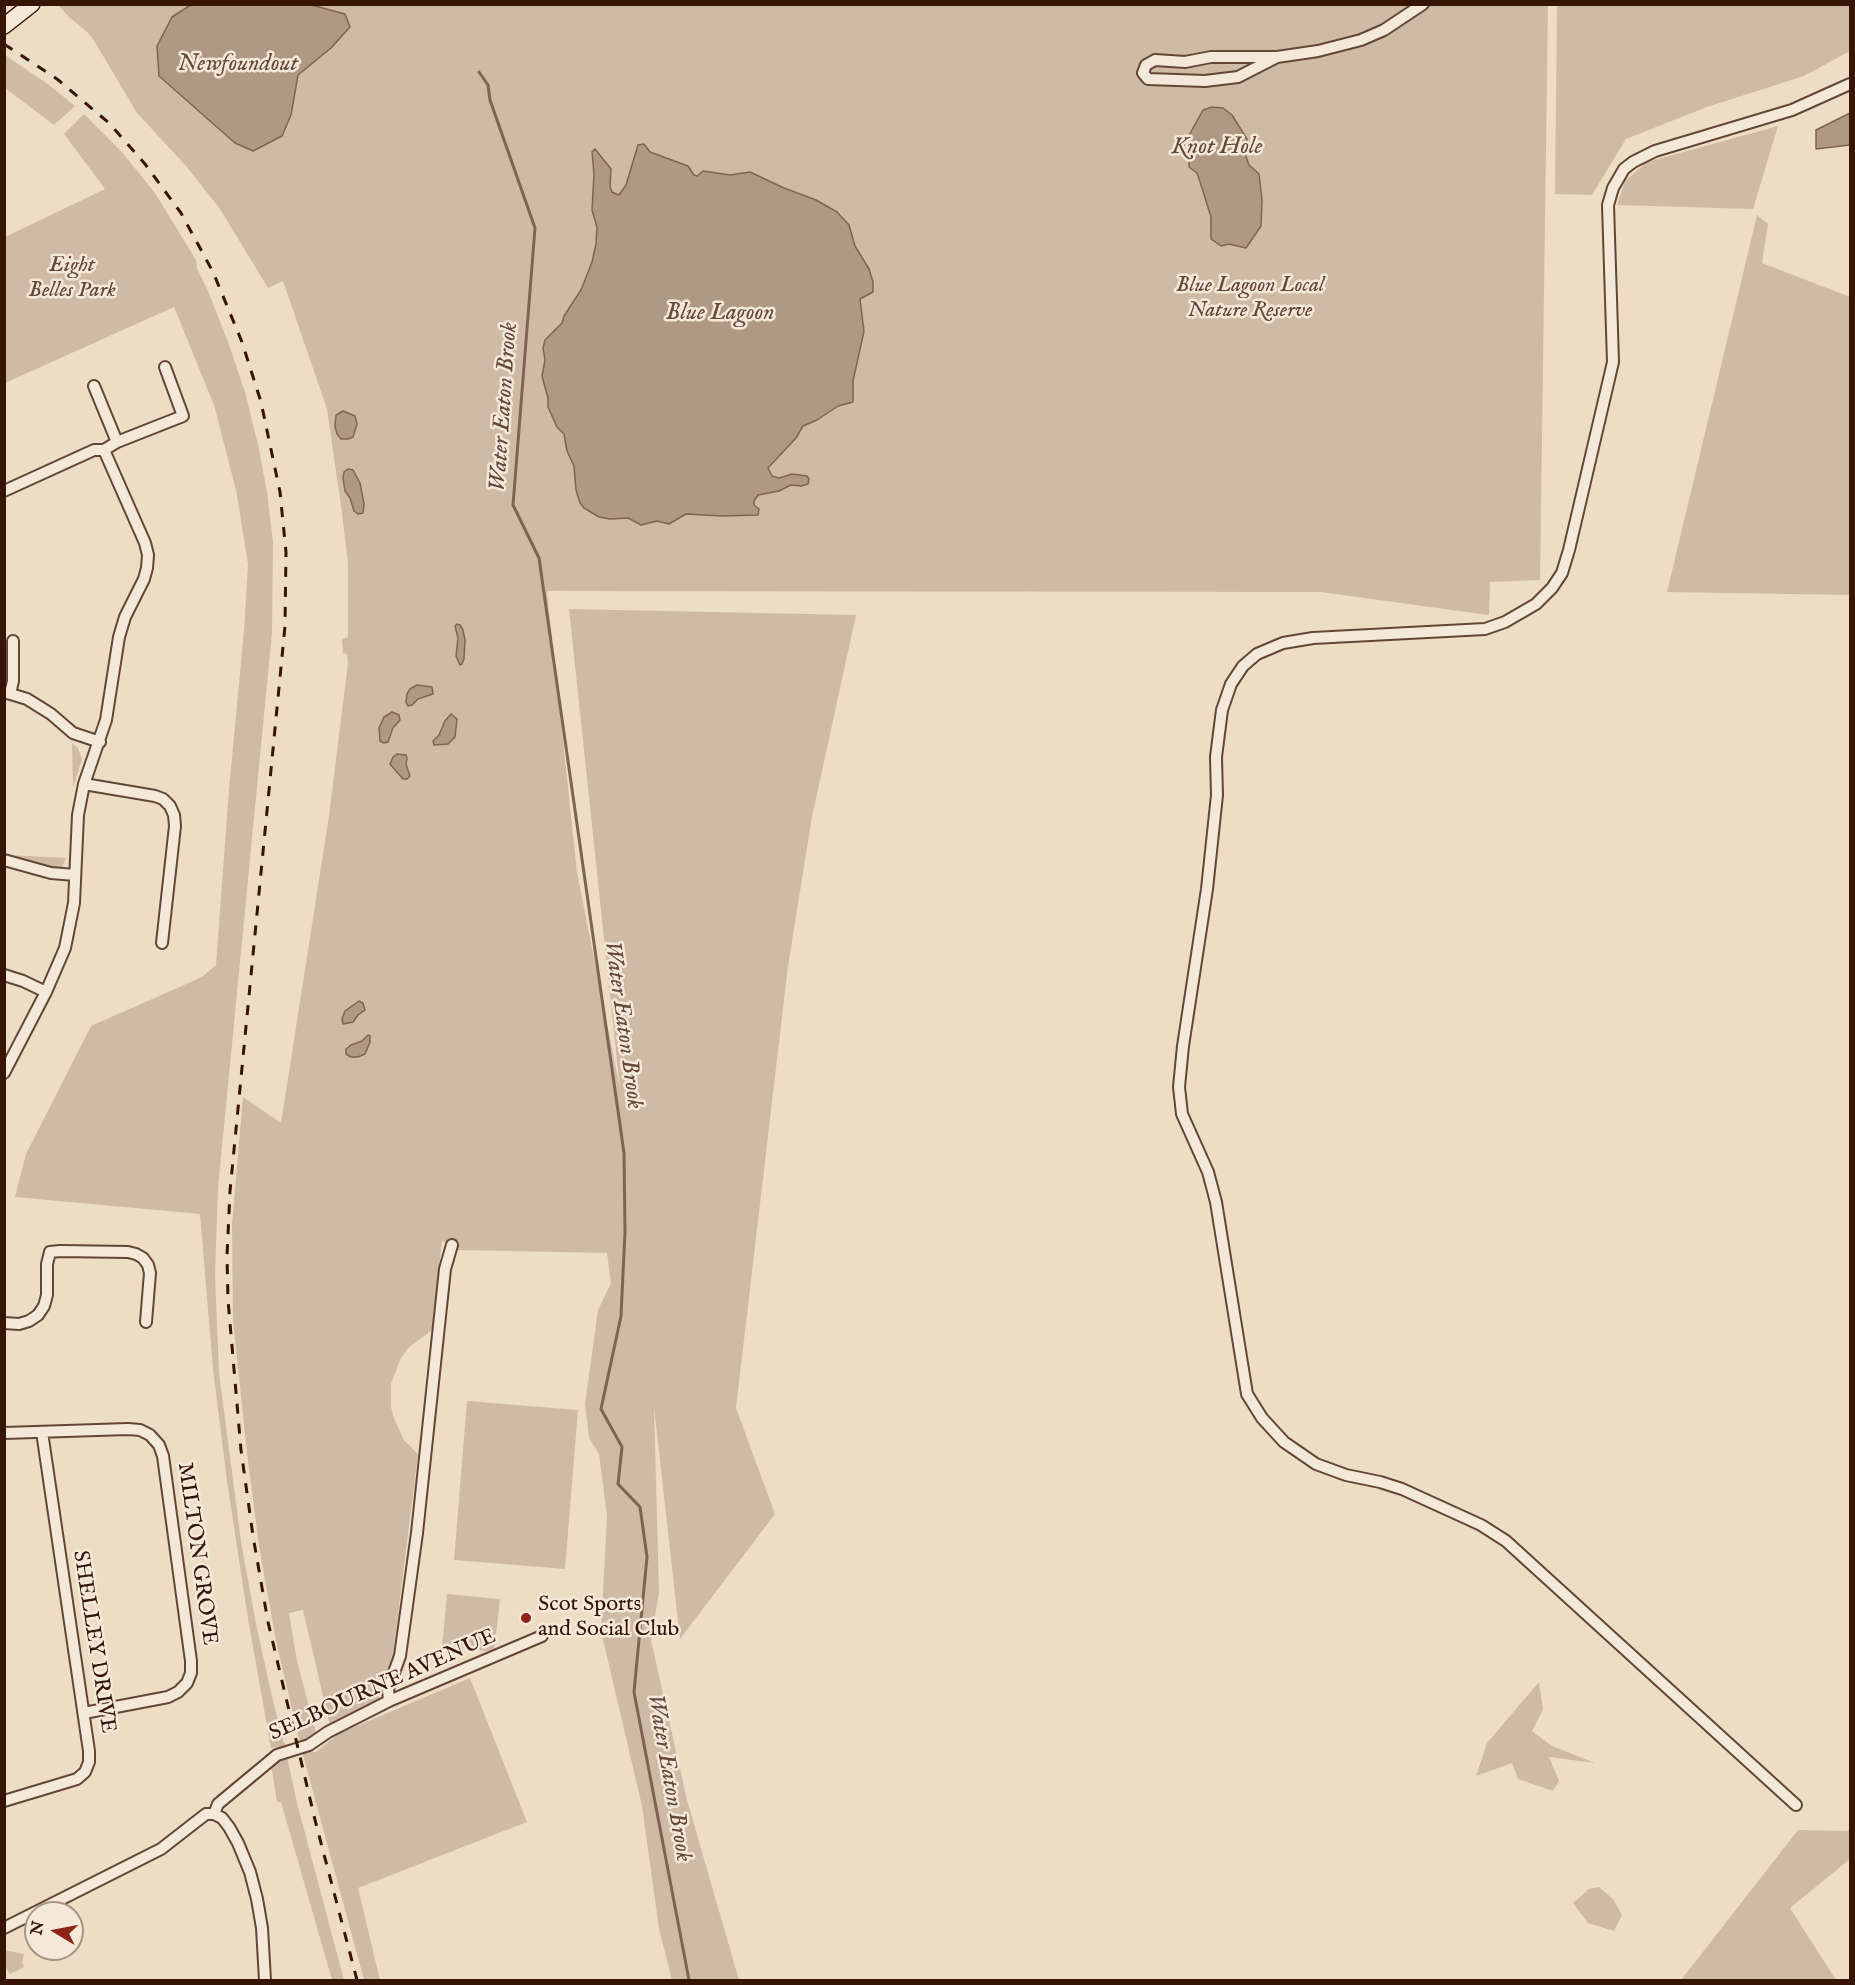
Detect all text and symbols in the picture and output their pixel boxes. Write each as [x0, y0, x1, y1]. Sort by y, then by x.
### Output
water label: Newfoundout [178, 51, 298, 79]
water label: Knot Hole [1171, 134, 1263, 162]
park label: Eight Belles Park [28, 253, 116, 304]
park label: Blue Lagoon Local Nature Reserve [1176, 273, 1324, 324]
water label: Blue Lagoon [666, 300, 774, 328]
water label: Water Eaton Brook [485, 321, 525, 493]
water label: Water Eaton Brook [596, 939, 648, 1111]
street label: MILTON GROVE [170, 1461, 222, 1647]
street label: SHELLEY DRIVE [66, 1549, 120, 1735]
place label: Scot Sports and Social Club [538, 1592, 679, 1644]
marker: Scot Sports and Social Club [519, 1611, 533, 1625]
street label: SELBOURNE AVENUE [266, 1624, 500, 1748]
water label: Water Eaton Brook [639, 1692, 697, 1864]
north arrow [24, 1901, 84, 1961]
text: N [27, 1920, 49, 1937]

